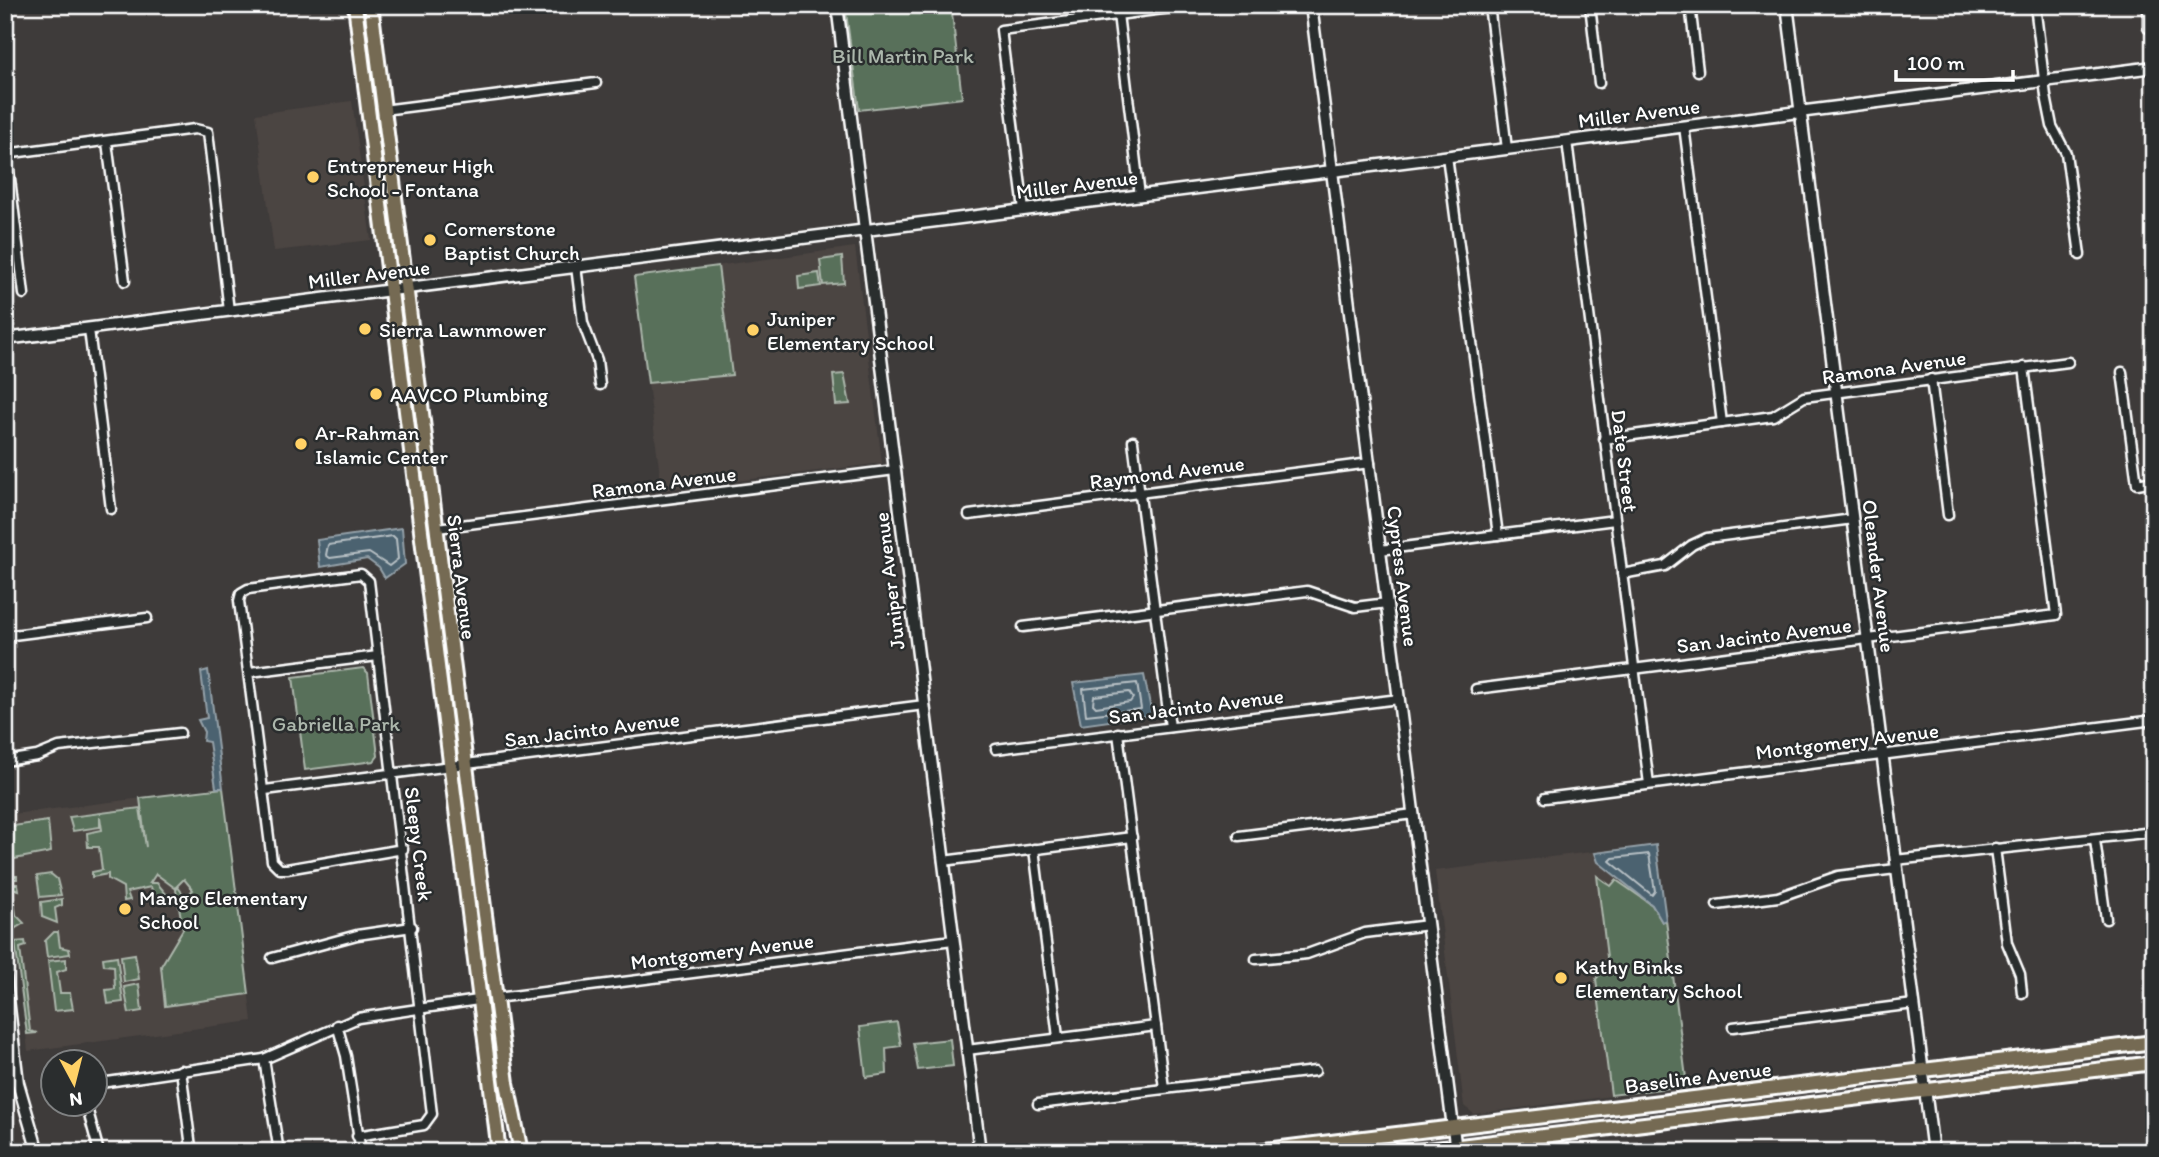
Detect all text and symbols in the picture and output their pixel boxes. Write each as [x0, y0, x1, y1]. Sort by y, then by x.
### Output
scale bar [1896, 38, 2014, 82]
park label: Bill Martin Park [832, 43, 974, 68]
text: 100 m [1907, 50, 1965, 75]
street label: Miller Avenue [1577, 93, 1701, 133]
place label: Entrepreneur High School - Fontana [327, 153, 494, 202]
street label: Miller Avenue [1015, 164, 1139, 204]
marker: Entrepreneur High School - Fontana [305, 169, 321, 185]
place label: Cornerstone Baptist Church [444, 216, 580, 265]
marker: Cornerstone Baptist Church [422, 232, 438, 248]
street label: Miller Avenue [307, 254, 431, 294]
place label: Juniper Elementary School [767, 306, 935, 355]
place label: Sierra Lawnmower [379, 317, 547, 342]
marker: Sierra Lawnmower [357, 321, 373, 337]
marker: Juniper Elementary School [745, 322, 761, 338]
street label: Ramona Avenue [1820, 345, 1968, 389]
place label: AAVCO Plumbing [390, 382, 549, 407]
marker: AAVCO Plumbing [368, 386, 384, 402]
street label: Date Street [1606, 408, 1644, 514]
place label: Ar-Rahman Islamic Center [315, 420, 448, 469]
marker: Ar-Rahman Islamic Center [293, 436, 309, 452]
street label: Raymond Avenue [1088, 450, 1246, 494]
street label: Ramona Avenue [590, 461, 738, 503]
street label: Oleander Avenue [1857, 498, 1901, 654]
street label: Cypress Avenue [1382, 504, 1424, 648]
street label: Juniper Avenue [868, 511, 910, 651]
street label: Sierra Avenue [442, 513, 482, 641]
street label: San Jacinto Avenue [1675, 612, 1853, 658]
street label: San Jacinto Avenue [1107, 683, 1285, 729]
street label: San Jacinto Avenue [503, 706, 681, 752]
park label: Gabriella Park [272, 711, 400, 736]
street label: Montgomery Avenue [1754, 717, 1940, 765]
street label: Sleepy Creek [400, 785, 438, 903]
place label: Mango Elementary School [139, 885, 307, 934]
marker: Mango Elementary School [117, 901, 133, 917]
street label: Montgomery Avenue [629, 927, 815, 975]
place label: Kathy Binks Elementary School [1575, 954, 1743, 1003]
marker: Kathy Binks Elementary School [1553, 970, 1569, 986]
north arrow [38, 1048, 108, 1118]
street label: Baseline Avenue [1623, 1056, 1773, 1098]
text: N [68, 1087, 84, 1112]

